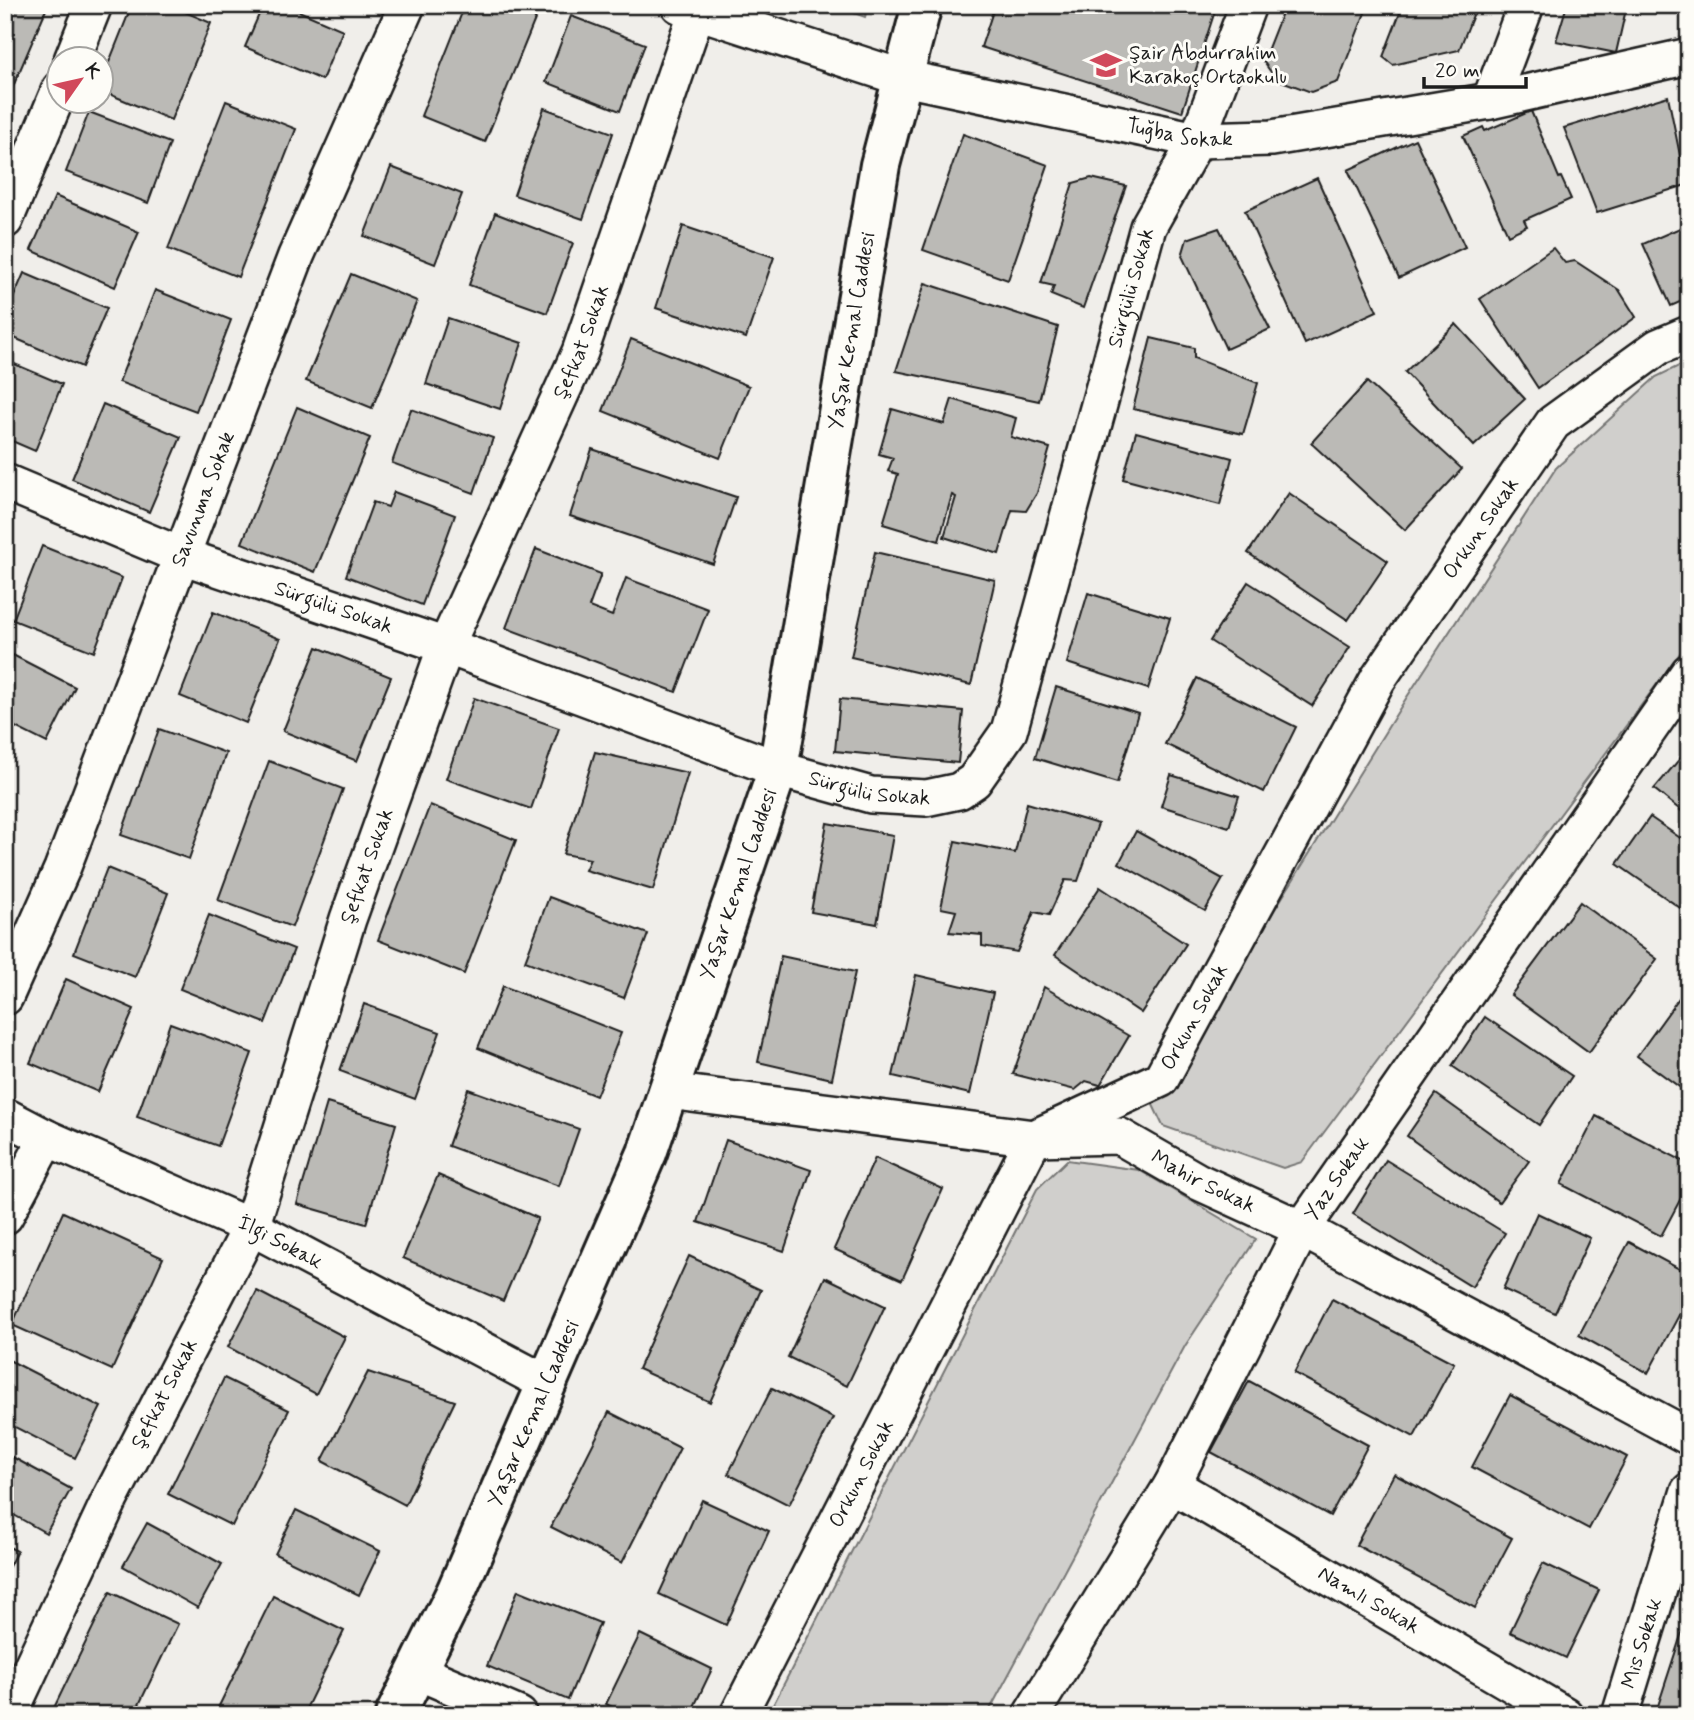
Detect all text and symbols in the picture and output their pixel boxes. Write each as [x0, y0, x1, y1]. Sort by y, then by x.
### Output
place label: Şair Abdurrahim Karakoç Ortaokulu [1129, 39, 1287, 91]
north arrow [46, 46, 116, 116]
scale bar [1424, 46, 1526, 90]
school or university icon: Şair Abdurrahim Karakoç Ortaokulu [1089, 48, 1123, 82]
text: 20 m [1435, 57, 1480, 85]
text: K [79, 59, 107, 84]
street label: Tuğba Sokak [1124, 111, 1233, 154]
street label: Sürgülü Sokak [1101, 225, 1161, 351]
street label: Yaşar Kemal Caddesi [821, 230, 882, 432]
street label: Şefkat Sokak [546, 281, 616, 404]
street label: Savunma Sokak [165, 427, 242, 571]
street label: Orkun Sokak [1436, 472, 1526, 585]
street label: Sürgülü Sokak [271, 575, 397, 641]
street label: Sürgülü Sokak [805, 764, 931, 812]
street label: Yaşar Kemal Caddesi [693, 785, 784, 984]
street label: Şefkat Sokak [333, 804, 401, 928]
street label: Orkun Sokak [1154, 959, 1235, 1075]
street label: Yaz Sokak [1298, 1131, 1376, 1227]
street label: Mahir Sokak [1146, 1143, 1260, 1220]
street label: İlgi Sokak [234, 1209, 328, 1276]
street label: Yaşar Kemal Caddesi [481, 1316, 587, 1511]
street label: Şefkat Sokak [124, 1334, 205, 1454]
street label: Orkun Sokak [822, 1415, 901, 1533]
street label: Namlı Sokak [1313, 1559, 1425, 1641]
street label: Mis Sokak [1615, 1594, 1669, 1692]

